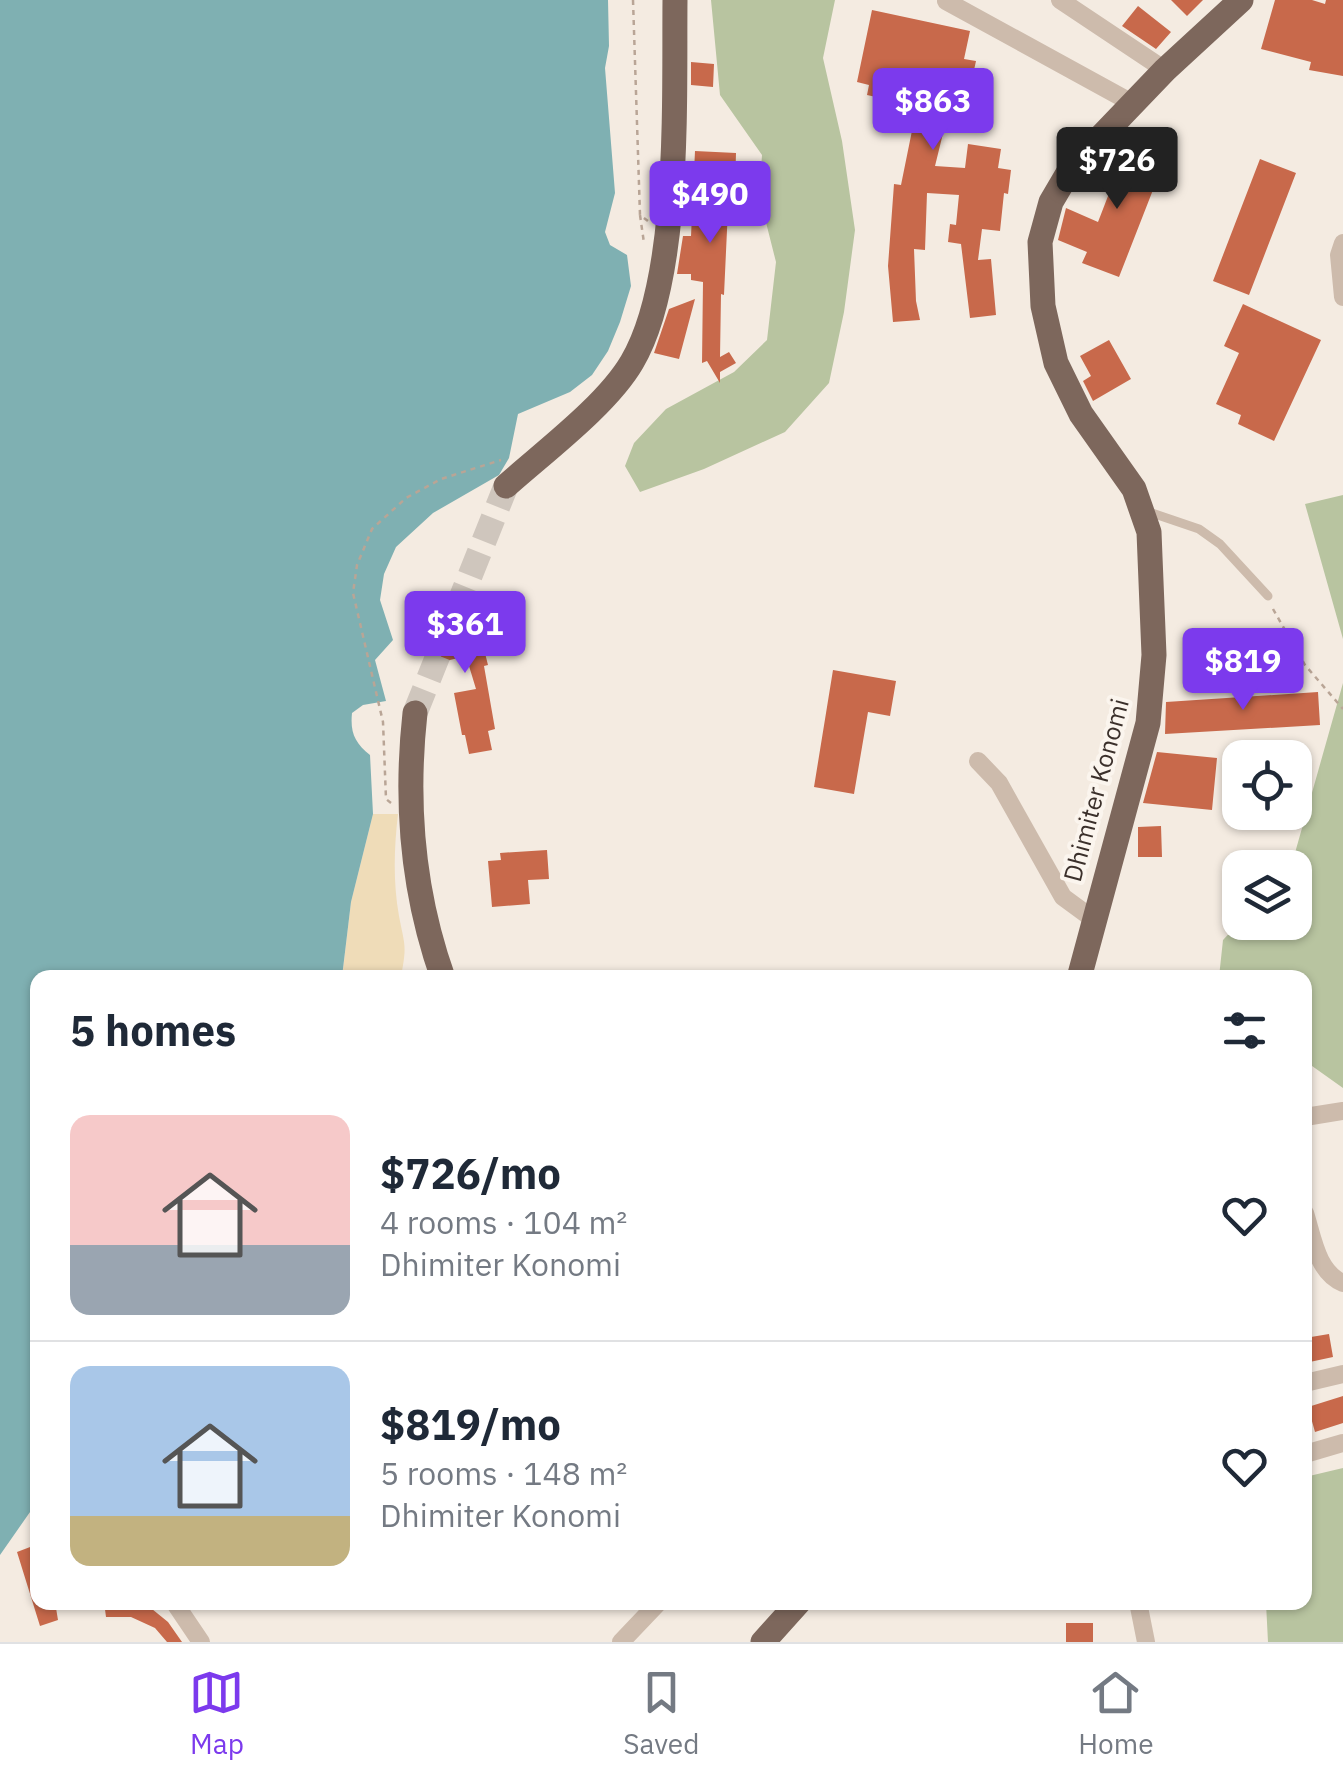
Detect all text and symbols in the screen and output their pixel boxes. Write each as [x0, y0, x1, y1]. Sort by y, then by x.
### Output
pin: $863 [874, 68, 992, 153]
text: $863 [895, 79, 971, 121]
pin: $726 [1058, 127, 1176, 212]
text: $726 [1079, 138, 1155, 180]
pin: $490 [651, 161, 769, 246]
text: $490 [672, 172, 748, 214]
pin: $361 [406, 591, 524, 676]
text: $361 [427, 602, 503, 644]
pin: $819 [1184, 628, 1302, 713]
text: $819 [1205, 639, 1281, 681]
street label: Dhimiter Konomi [1055, 695, 1136, 885]
map controls [1222, 740, 1312, 940]
button: locate [1222, 740, 1312, 830]
button: layers [1222, 850, 1312, 940]
text: 5 homes [70, 1003, 236, 1058]
icon: filters [1217, 1003, 1272, 1058]
text: $726/mo [380, 1146, 561, 1201]
icon: home [150, 1155, 270, 1275]
icon: heart [1217, 1188, 1272, 1243]
text: 4 rooms · 104 m² [380, 1201, 627, 1243]
text: Dhimiter Konomi [380, 1243, 621, 1285]
text: $819/mo [380, 1397, 561, 1452]
icon: home [150, 1406, 270, 1526]
icon: heart [1217, 1439, 1272, 1494]
text: 5 rooms · 148 m² [380, 1452, 627, 1494]
text: Dhimiter Konomi [380, 1494, 621, 1536]
tab: Map [189, 1665, 244, 1762]
tab: Saved [623, 1665, 699, 1762]
tab: Home [1078, 1665, 1154, 1762]

